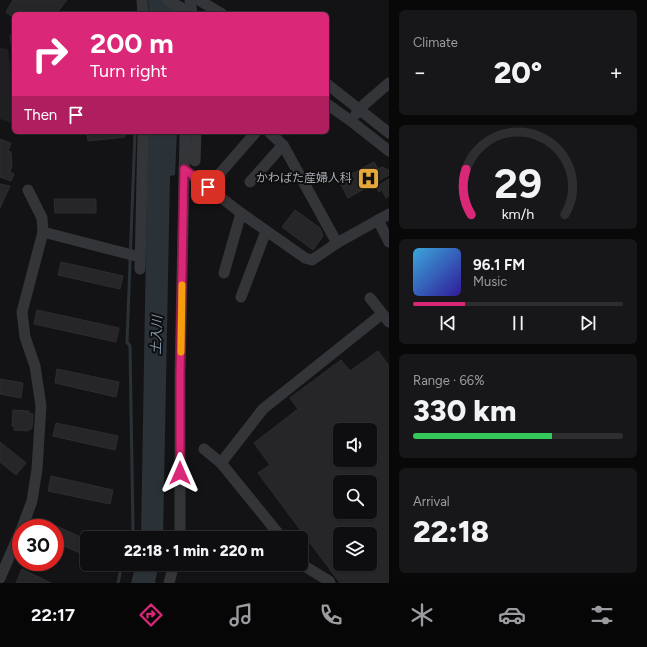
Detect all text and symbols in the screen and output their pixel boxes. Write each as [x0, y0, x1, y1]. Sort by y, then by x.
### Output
text: 200 m [90, 26, 174, 60]
icon: right [24, 28, 76, 80]
text: Climate [413, 35, 458, 50]
text: 20° [494, 54, 542, 91]
text: − [413, 59, 427, 86]
text: + [609, 59, 623, 86]
text: Turn right [90, 60, 167, 82]
icon: arrive [65, 104, 87, 126]
text: Then [24, 106, 57, 124]
text: 29 [494, 158, 542, 208]
hospital icon: かわばた産婦人科 [355, 165, 381, 191]
pin [191, 170, 225, 204]
place label: かわばた産婦人科 [256, 171, 352, 185]
icon: arrive [197, 176, 219, 198]
text: km/h [502, 204, 534, 222]
text: 96.1 FM [473, 256, 525, 274]
text: Music [473, 274, 507, 289]
icon: previous [437, 312, 459, 334]
icon: pause [507, 312, 529, 334]
icon: next [577, 312, 599, 334]
water label: 土入川 [148, 313, 165, 355]
text: Range · 66% [413, 373, 484, 388]
text: 330 km [413, 392, 517, 429]
map controls [333, 423, 377, 571]
button: sound [333, 423, 377, 467]
position arrow [159, 452, 201, 494]
button: search [333, 475, 377, 519]
text: Arrival [413, 494, 450, 509]
text: 22:18 [413, 513, 489, 550]
speed limit sign: 30 [12, 519, 64, 571]
button: layers [333, 527, 377, 571]
text: 22:18 · 1 min · 220 m [124, 542, 264, 560]
icon: directions [137, 601, 165, 629]
icon: music [227, 601, 255, 629]
icon: phone [317, 601, 345, 629]
icon: climate [408, 601, 436, 629]
icon: car [498, 601, 526, 629]
icon: filters [588, 601, 616, 629]
text: 22:17 [31, 604, 75, 626]

